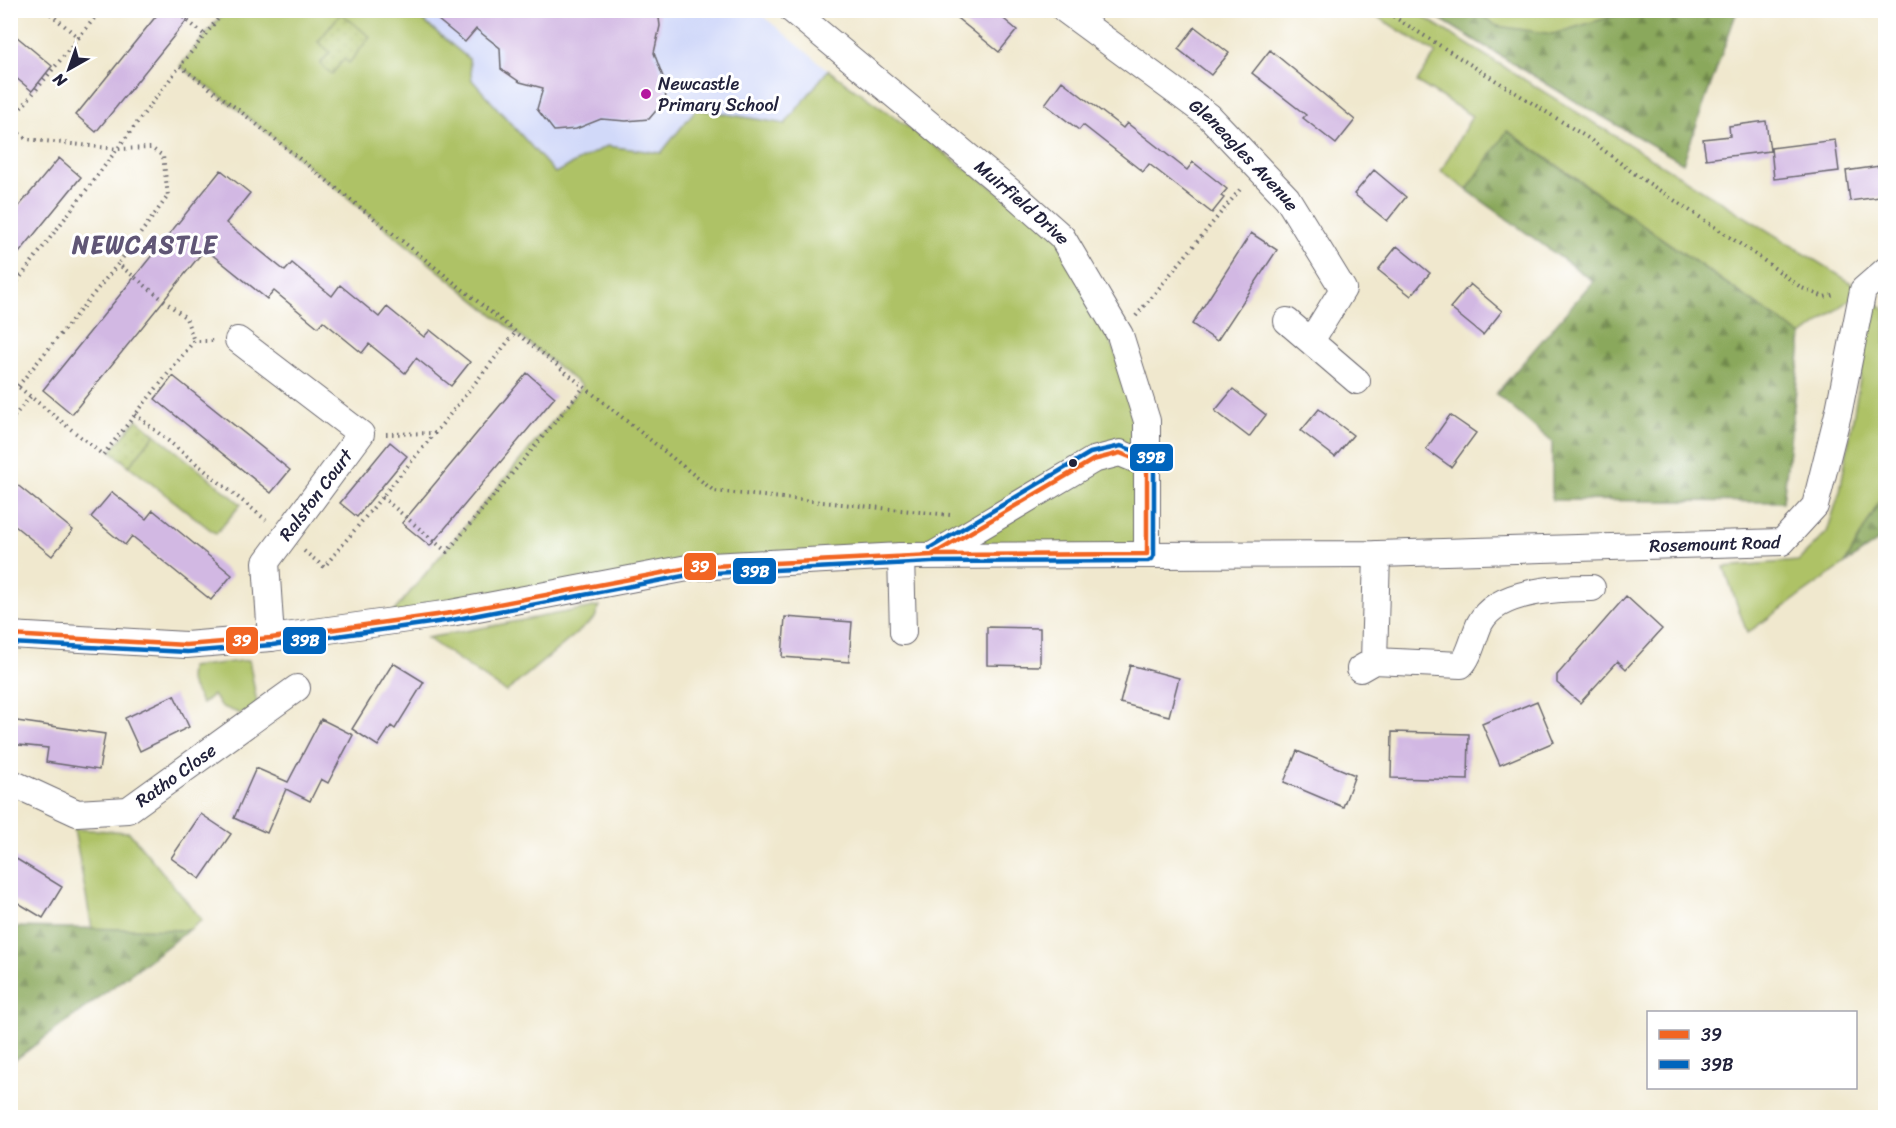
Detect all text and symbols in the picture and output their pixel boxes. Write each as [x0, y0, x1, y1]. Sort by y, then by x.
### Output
north arrow [39, 39, 99, 99]
text: N [45, 65, 74, 95]
place label: Newcastle Primary School [658, 68, 780, 121]
marker: Newcastle Primary School [639, 87, 653, 101]
street label: Gleneagles Avenue [1182, 90, 1307, 218]
street label: Muirfield Drive [967, 151, 1079, 251]
district label: NEWCASTLE [71, 224, 218, 266]
street label: Ralston Court [271, 441, 362, 548]
line badge: 39B [1129, 443, 1174, 472]
text: 39B [1136, 443, 1166, 472]
unlabelled marker [1067, 457, 1079, 469]
street label: Rosemount Road [1649, 526, 1782, 562]
line badge: 39 [683, 552, 717, 581]
text: 39 [690, 552, 709, 581]
line badge: 39B [732, 557, 777, 585]
text: 39B [740, 557, 770, 586]
line badge: 39 [225, 626, 259, 655]
text: 39 [232, 626, 251, 655]
line badge: 39B [282, 626, 327, 655]
text: 39B [290, 626, 320, 655]
street label: Ratho Close [128, 735, 223, 816]
legend [1647, 1011, 1857, 1089]
text: 39 [1701, 1019, 1722, 1051]
text: 39B [1701, 1049, 1733, 1081]

